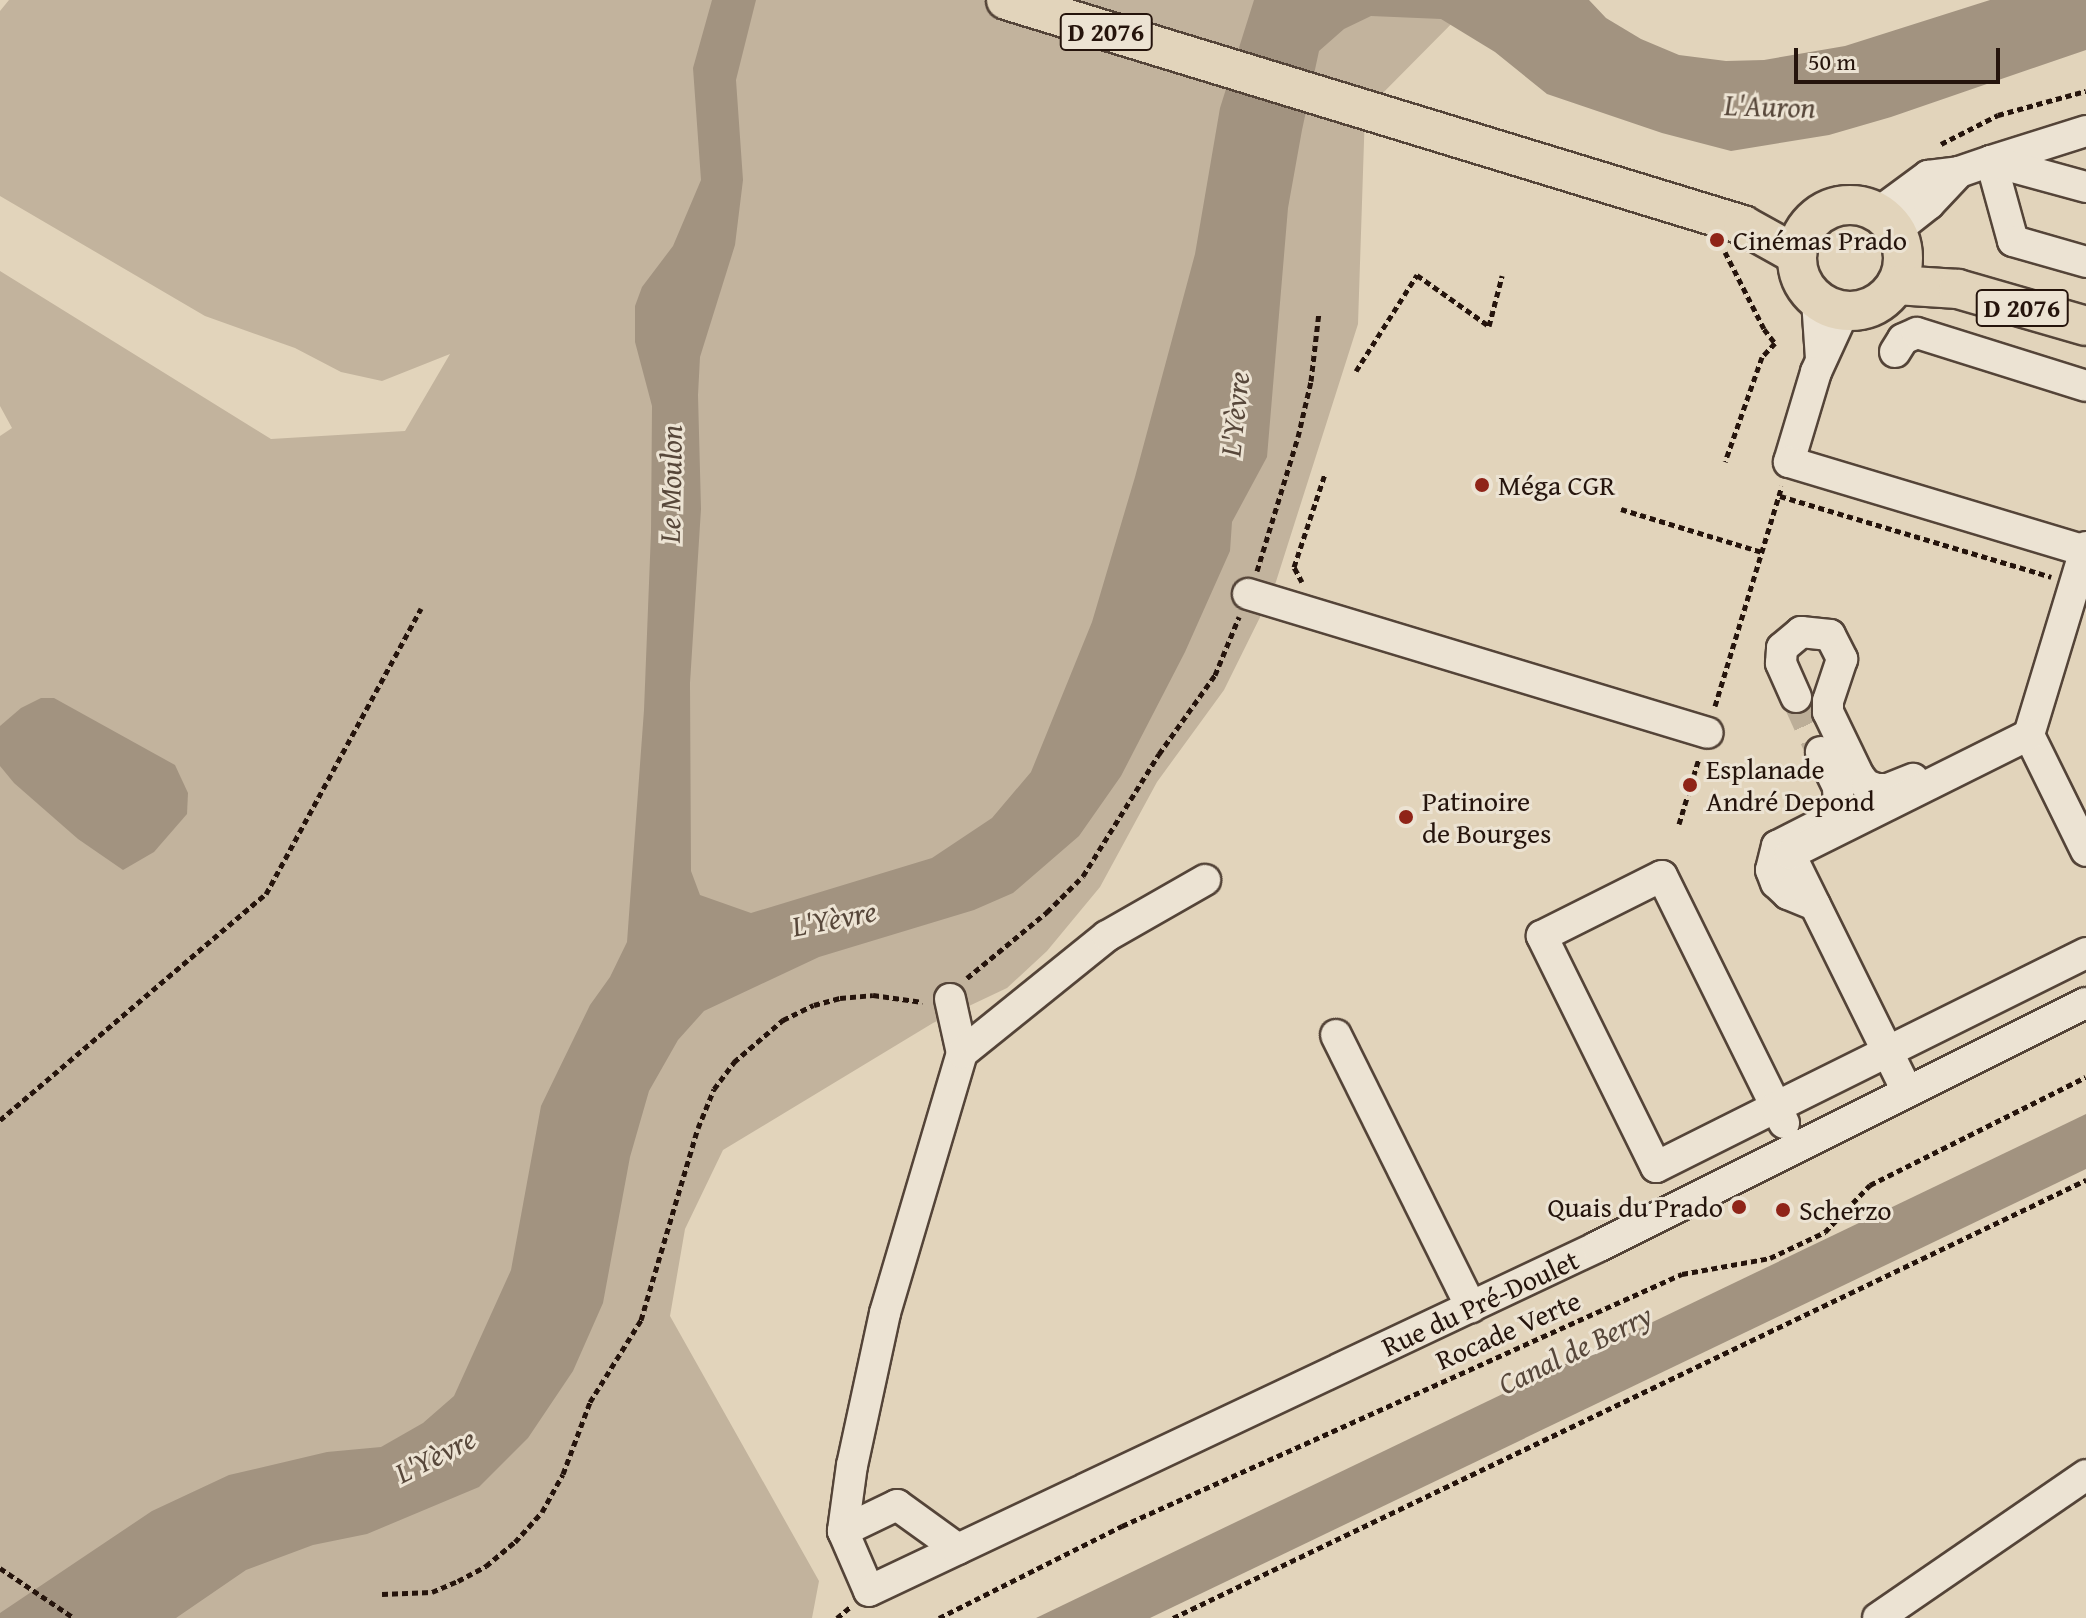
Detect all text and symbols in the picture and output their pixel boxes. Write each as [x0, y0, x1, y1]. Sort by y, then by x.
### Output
road number: D 2076 [1058, 10, 1154, 54]
scale bar [1798, 32, 2004, 82]
text: 50 m [1808, 44, 1856, 79]
water label: L'Auron [1724, 86, 1816, 126]
place label: Cinémas Prado [1733, 223, 1907, 257]
marker: Cinémas Prado [1708, 231, 1726, 249]
road number: D 2076 [1974, 286, 2070, 330]
water label: L'Yèvre [1212, 370, 1256, 458]
water label: Le Moulon [651, 425, 689, 543]
place label: Méga CGR [1498, 468, 1615, 502]
marker: Méga CGR [1473, 476, 1491, 494]
place label: Esplanade André Depond [1706, 752, 1875, 818]
marker: Esplanade André Depond [1681, 776, 1699, 794]
place label: Patinoire de Bourges [1422, 784, 1551, 850]
marker: Patinoire de Bourges [1397, 808, 1415, 826]
water label: L'Yèvre [789, 892, 879, 944]
place label: Quais du Prado [1547, 1190, 1723, 1224]
place label: Scherzo [1799, 1193, 1892, 1227]
marker: Quais du Prado [1730, 1198, 1748, 1216]
marker: Scherzo [1774, 1201, 1792, 1219]
street label: Rue du Pré-Doulet [1376, 1243, 1584, 1363]
street label: Rocade Verte [1431, 1283, 1585, 1377]
water label: Canal de Berry [1492, 1296, 1658, 1402]
water label: L'Yèvre [389, 1420, 481, 1490]

